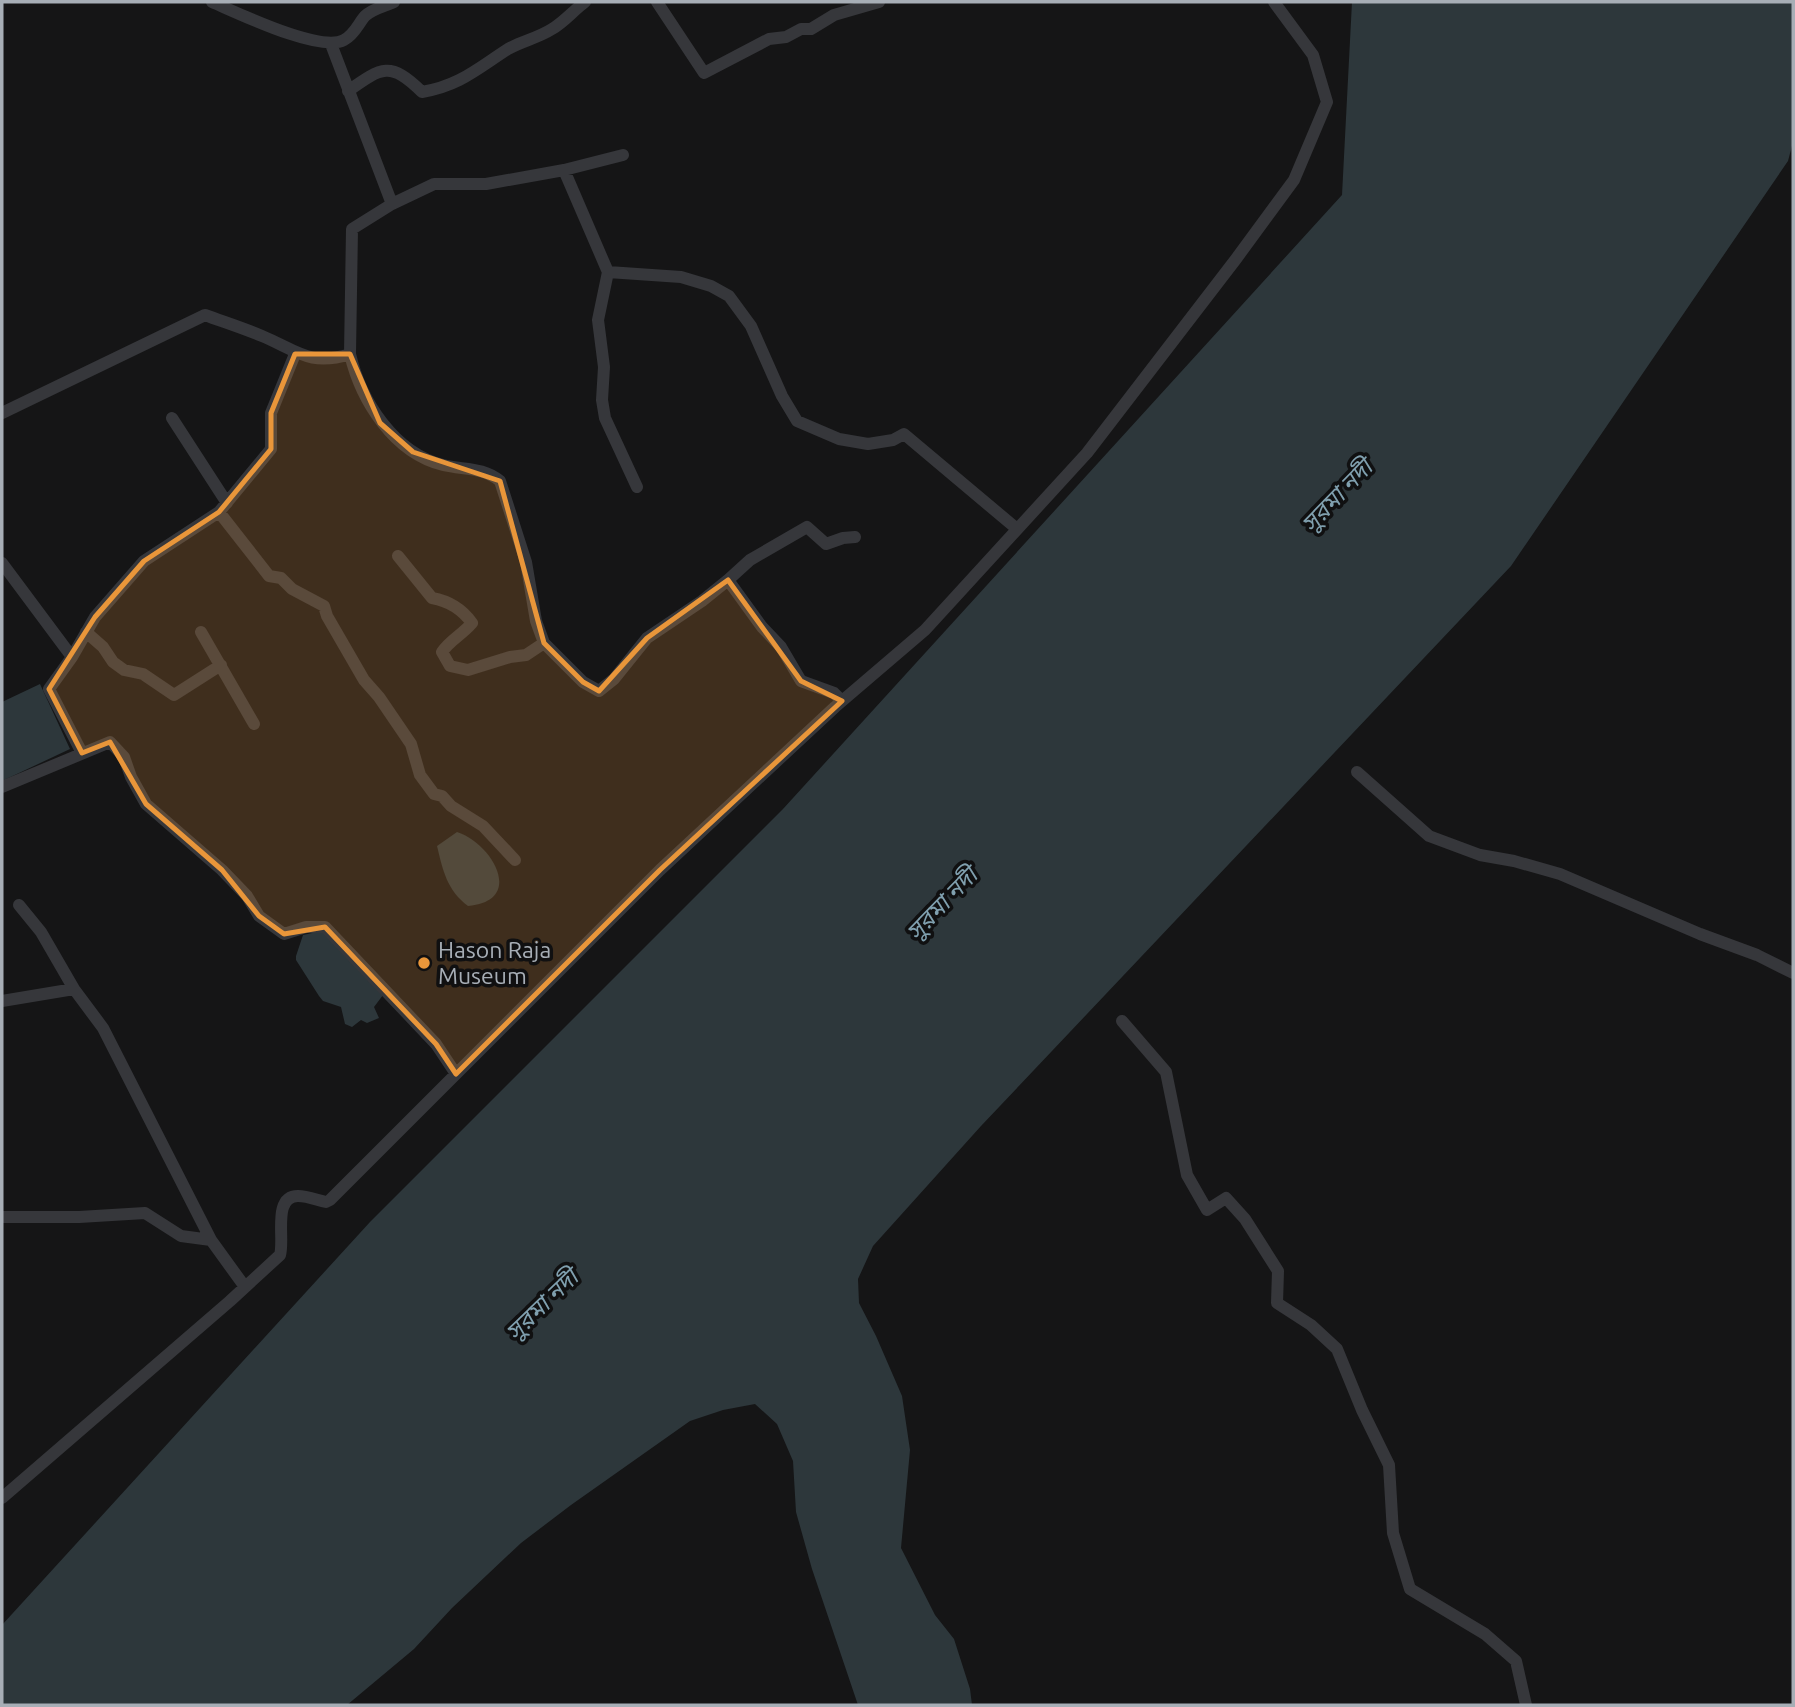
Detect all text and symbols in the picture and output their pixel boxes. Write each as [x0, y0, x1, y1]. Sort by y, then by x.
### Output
water label: সুরমা নদী [1296, 451, 1382, 538]
water label: সুরমা নদী [901, 859, 987, 946]
place label: Hason Raja Museum [438, 937, 551, 988]
marker: Hason Raja Museum [416, 955, 432, 971]
water label: সুরমা নদী [500, 1260, 587, 1346]

